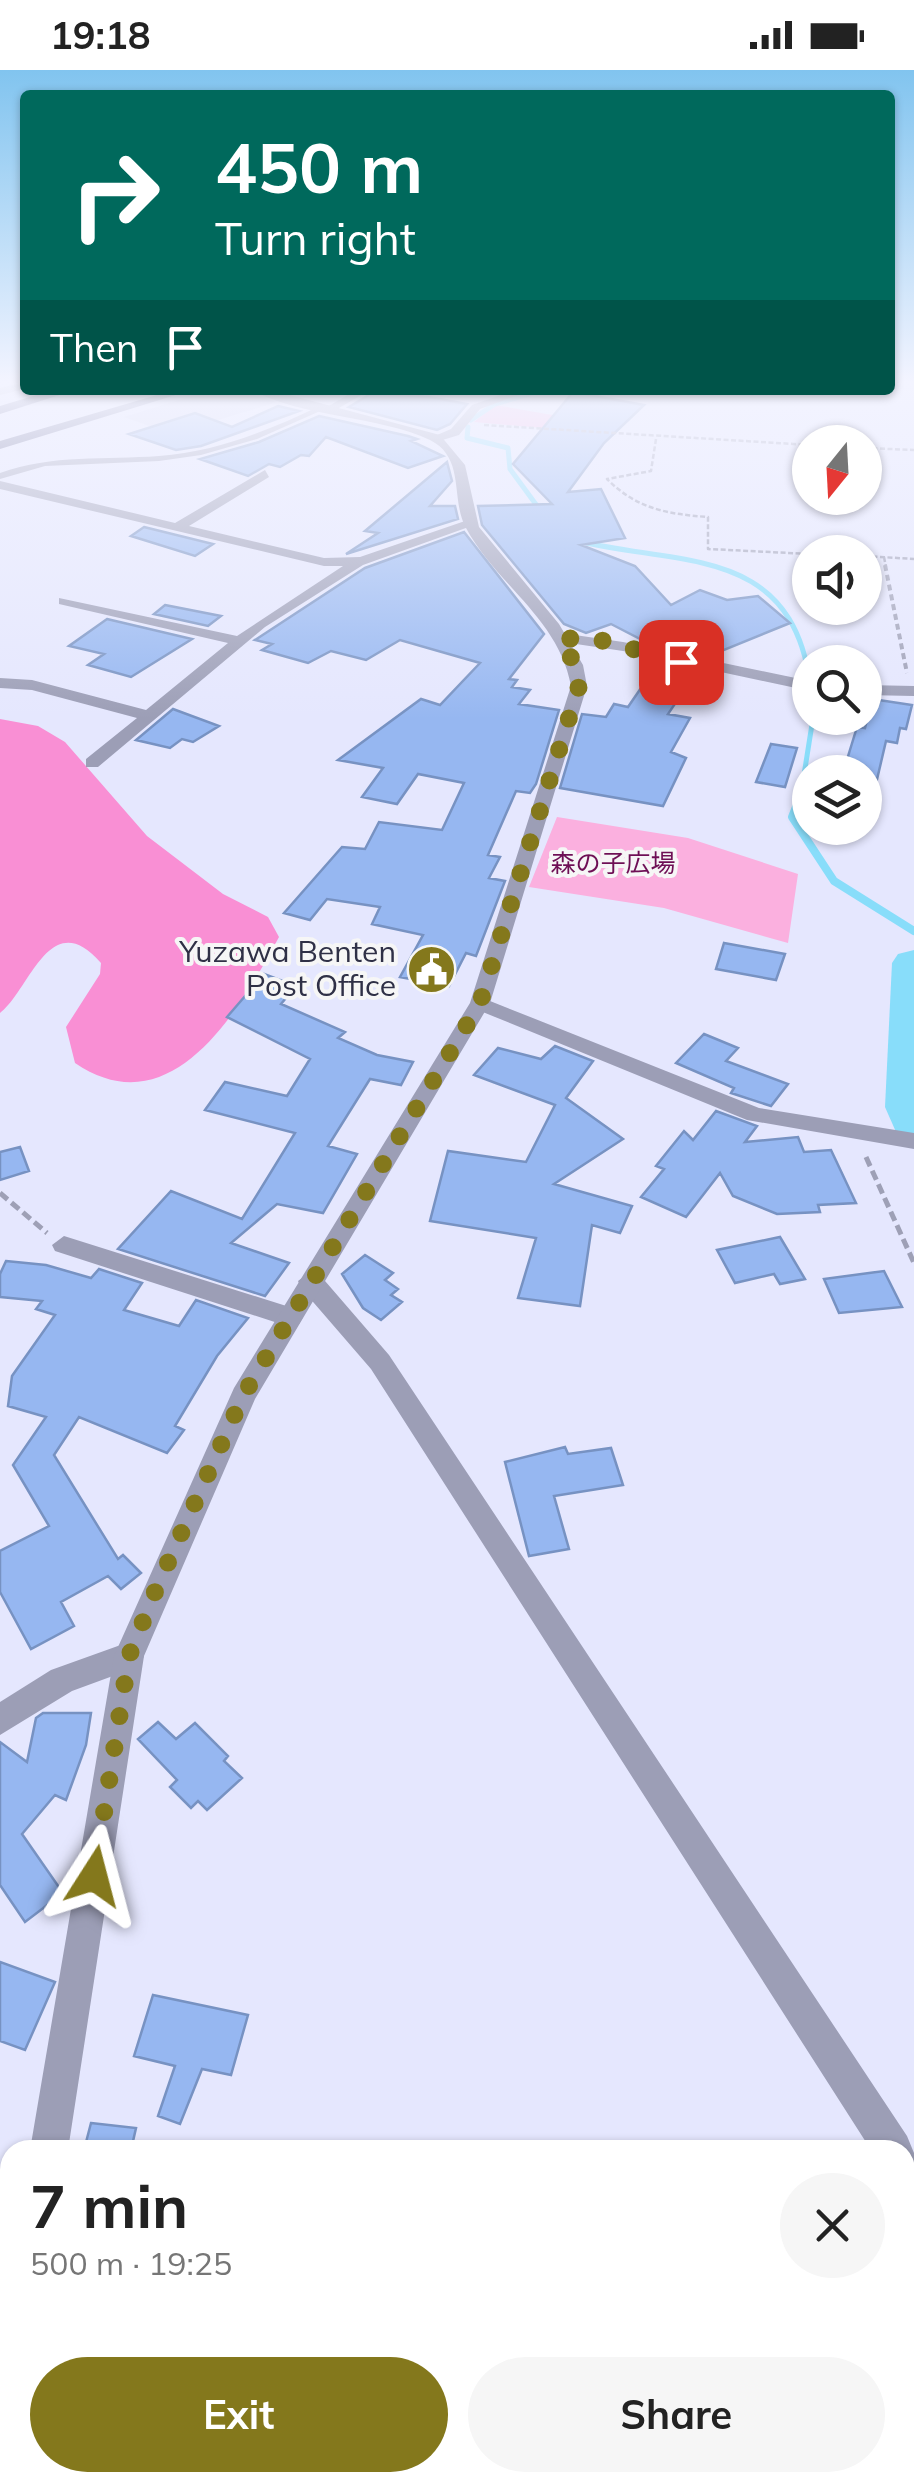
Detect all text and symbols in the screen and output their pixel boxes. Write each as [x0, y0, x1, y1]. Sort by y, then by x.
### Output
text: 19:18 [50, 11, 151, 59]
text: 450 m [215, 123, 423, 211]
icon: right [50, 130, 180, 260]
text: Turn right [215, 210, 416, 266]
icon: arrive [158, 320, 213, 375]
text: Then [50, 324, 138, 372]
north arrow [792, 425, 882, 515]
map controls [792, 425, 882, 845]
button: sound [792, 535, 882, 625]
pin [639, 620, 724, 705]
icon: arrive [654, 635, 709, 690]
button: search [792, 645, 882, 735]
button: layers [792, 755, 882, 845]
park label: 森の子広場 [550, 847, 676, 878]
place label: Yuzawa Benten Post Office [178, 932, 396, 1004]
public building icon: Yuzawa Benten Post Office [405, 943, 457, 995]
position arrow [42, 1824, 146, 1928]
text: 7 min [30, 2168, 188, 2243]
button: close [780, 2173, 885, 2278]
text: 500 m · 19:25 [30, 2243, 232, 2283]
button: Exit [30, 2357, 448, 2472]
button: Share [468, 2357, 885, 2472]

